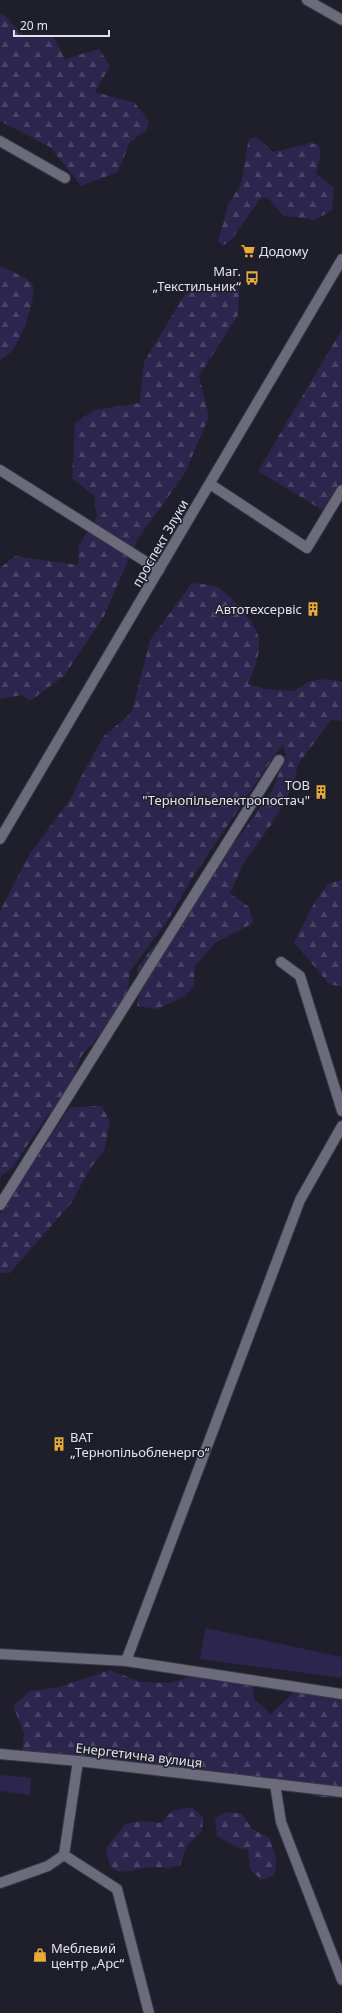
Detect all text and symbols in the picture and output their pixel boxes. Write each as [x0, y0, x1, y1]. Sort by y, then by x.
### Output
scale bar [14, 12, 109, 38]
text: 20 m [20, 17, 48, 34]
place label: Додому [259, 242, 309, 260]
supermarket icon: Додому [240, 243, 256, 259]
place label: Маг. „Текстильник“ [152, 262, 241, 295]
bus stop icon: Маг. „Текстильник“ [244, 270, 260, 286]
street label: проспект Злуки [128, 496, 192, 590]
place label: Автотехсервіс [215, 600, 302, 618]
building icon: Автотехсервіс [305, 601, 321, 617]
place label: ТОВ "Тернопільелектропостач" [142, 776, 310, 809]
building icon: ТОВ "Тернопільелектропостач" [313, 784, 329, 800]
place label: ВАТ „Тернопільобленерго“ [70, 1428, 210, 1461]
building icon: ВАТ „Тернопільобленерго“ [51, 1436, 67, 1452]
street label: Енергетична вулиця [75, 1738, 203, 1772]
place label: Меблевий центр „Арс“ [51, 1939, 124, 1972]
shop icon: Меблевий центр „Арс“ [32, 1947, 48, 1963]

